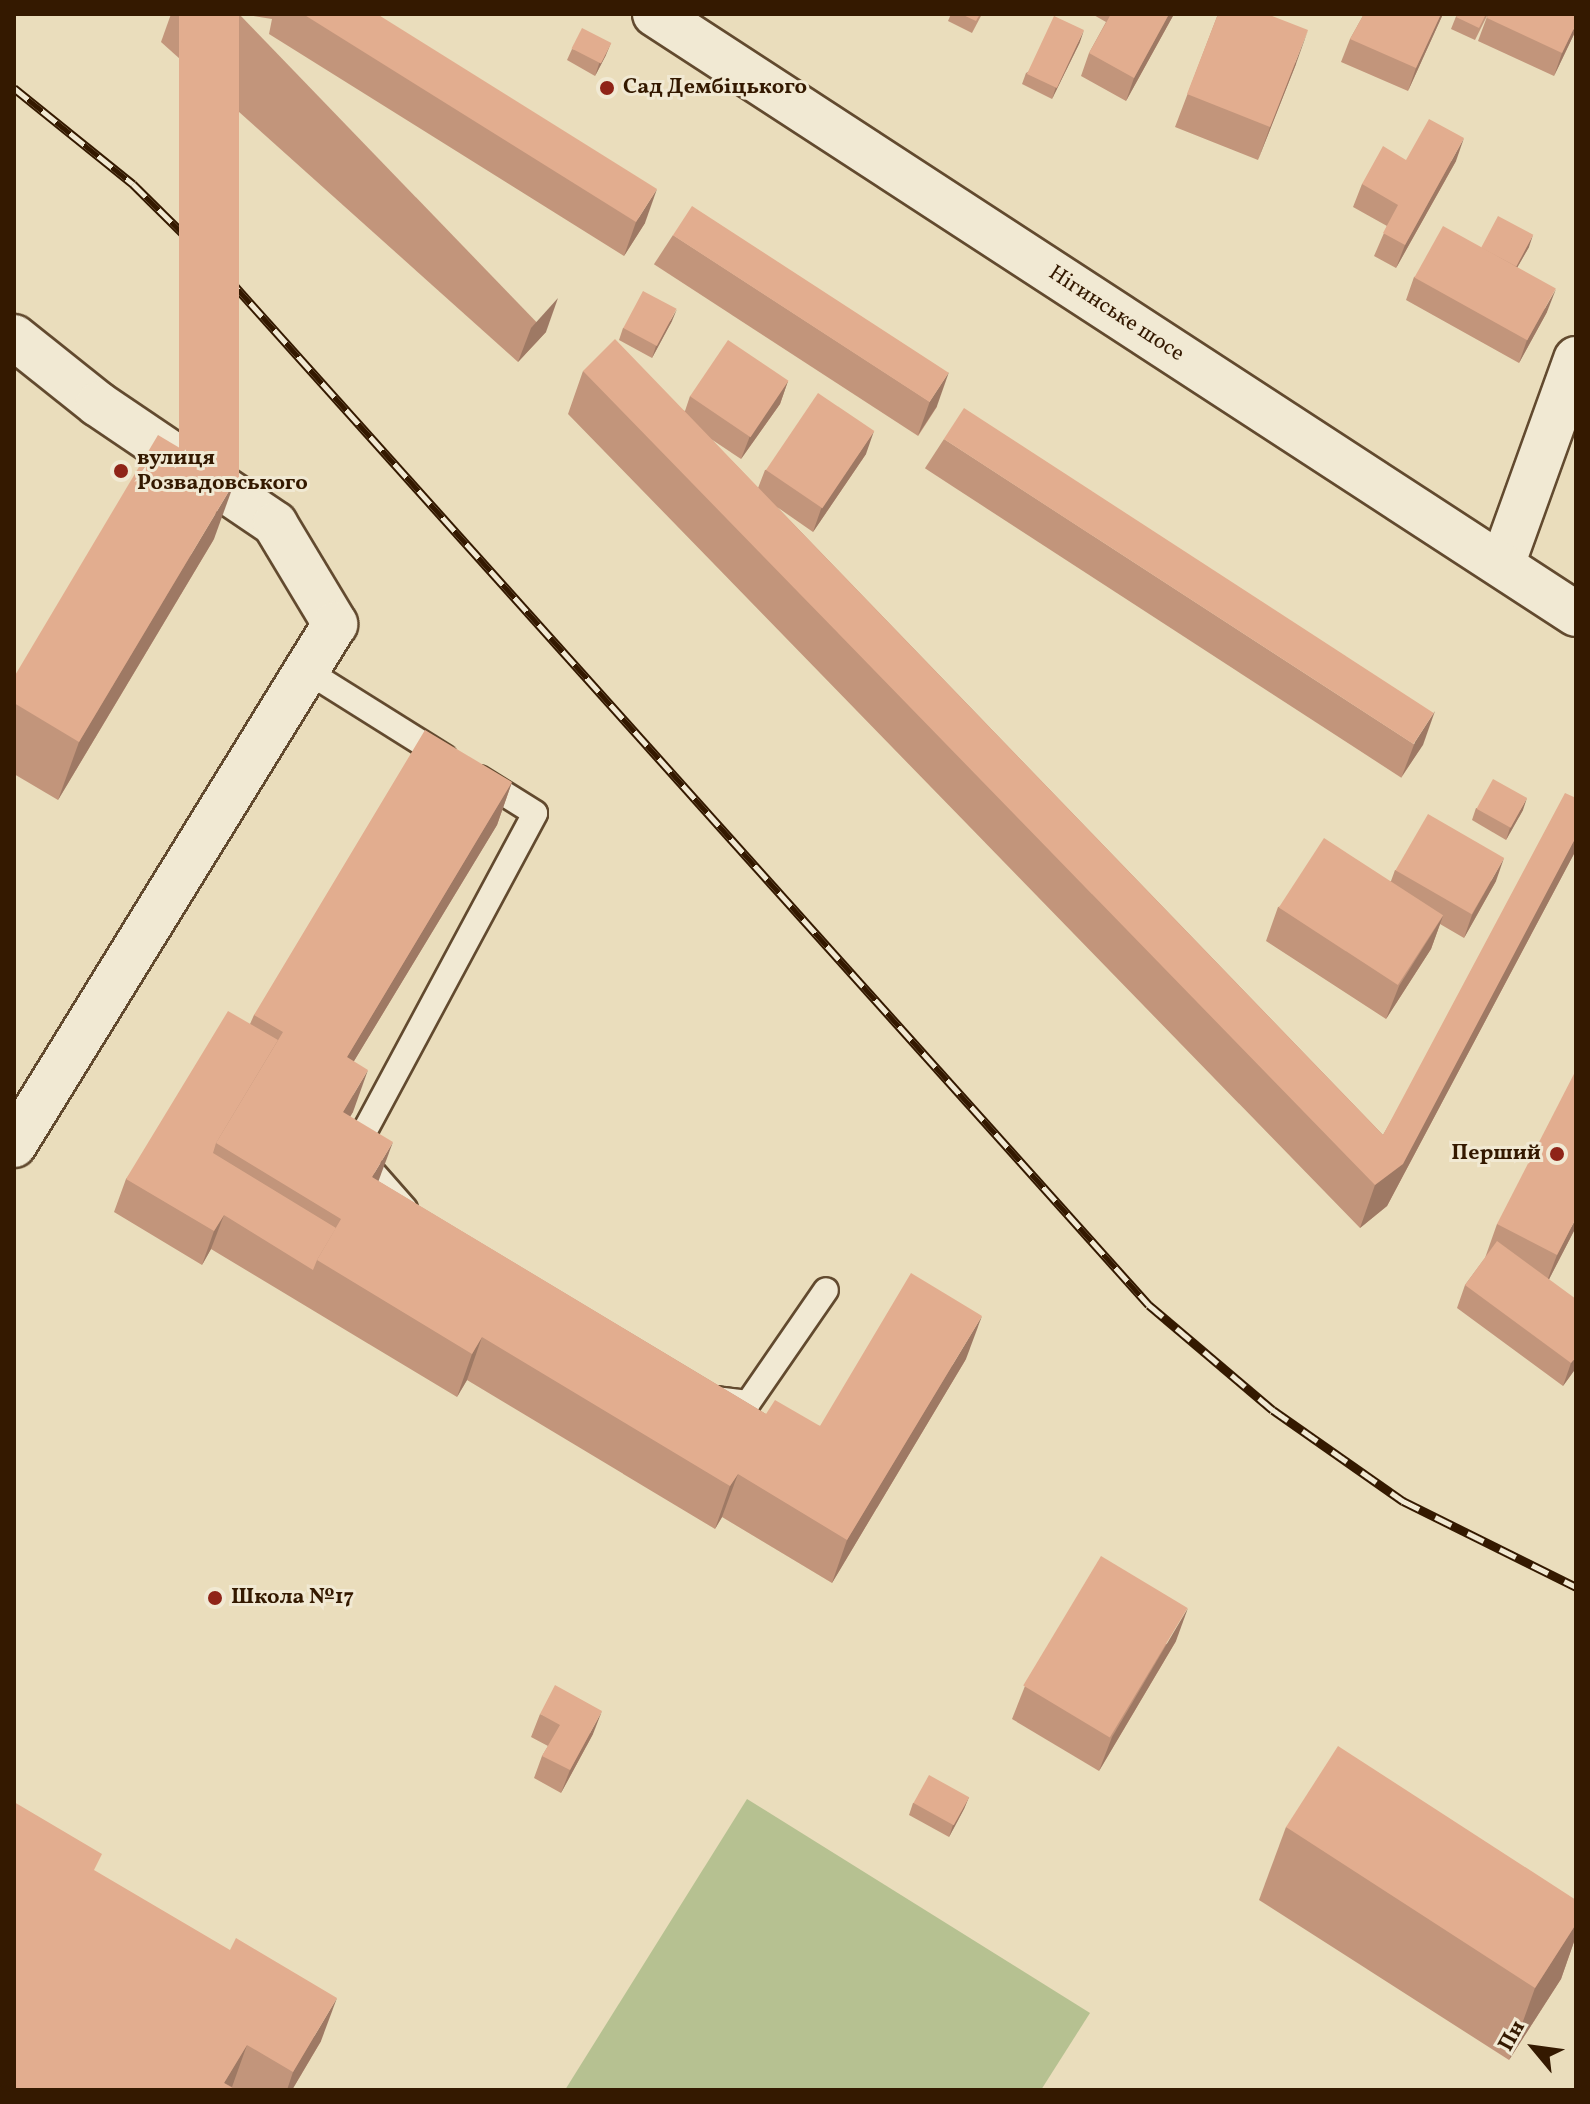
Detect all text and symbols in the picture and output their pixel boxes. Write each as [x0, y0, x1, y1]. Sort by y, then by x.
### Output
place label: Сад Дембіцького [623, 75, 807, 101]
marker: Сад Дембіцького [598, 79, 616, 97]
street label: Нігинське шосе [1043, 260, 1189, 368]
place label: вулиця Розвадовського [137, 445, 308, 496]
marker: вулиця Розвадовського [112, 462, 130, 480]
place label: Перший [1451, 1141, 1541, 1167]
marker: Перший [1548, 1145, 1566, 1163]
place label: Школа №17 [231, 1585, 354, 1611]
marker: Школа №17 [206, 1589, 224, 1607]
north arrow [1494, 2008, 1574, 2088]
text: Пн [1491, 2015, 1534, 2057]

